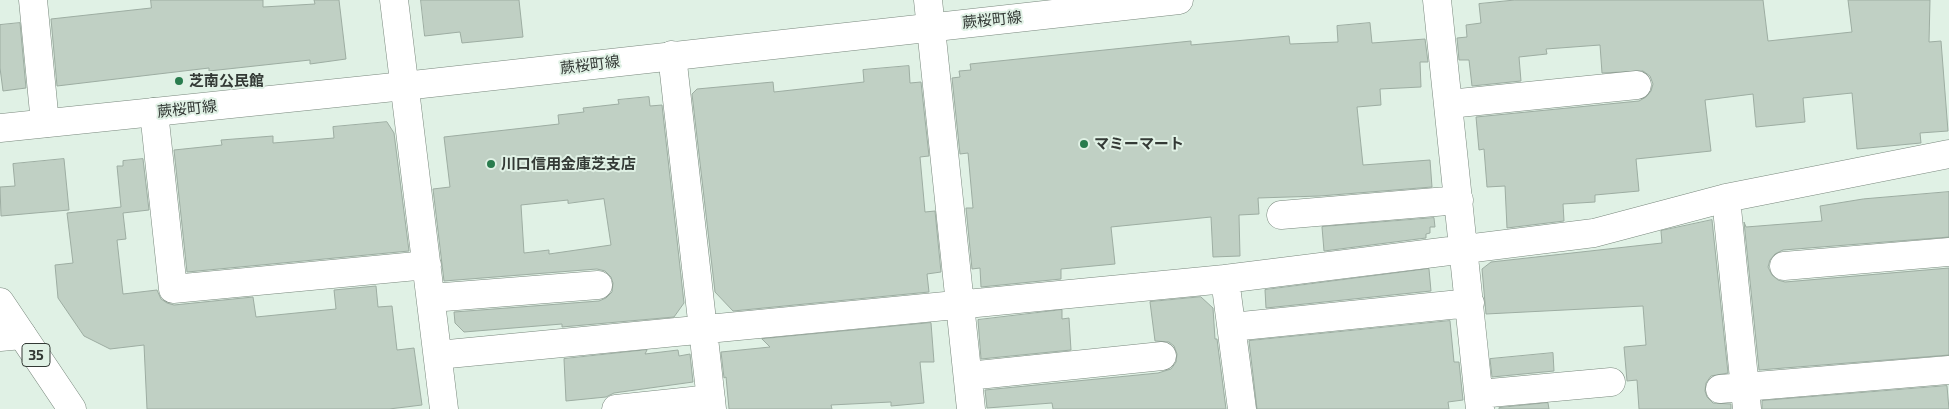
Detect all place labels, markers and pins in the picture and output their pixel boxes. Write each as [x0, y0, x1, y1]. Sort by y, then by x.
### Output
place label: 芝南公民館 [189, 72, 264, 90]
marker: 芝南公民館 [173, 75, 185, 87]
place label: マミーマート [1094, 135, 1184, 153]
marker: マミーマート [1078, 138, 1090, 150]
place label: 川口信用金庫芝支店 [501, 155, 636, 173]
marker: 川口信用金庫芝支店 [485, 158, 497, 170]

